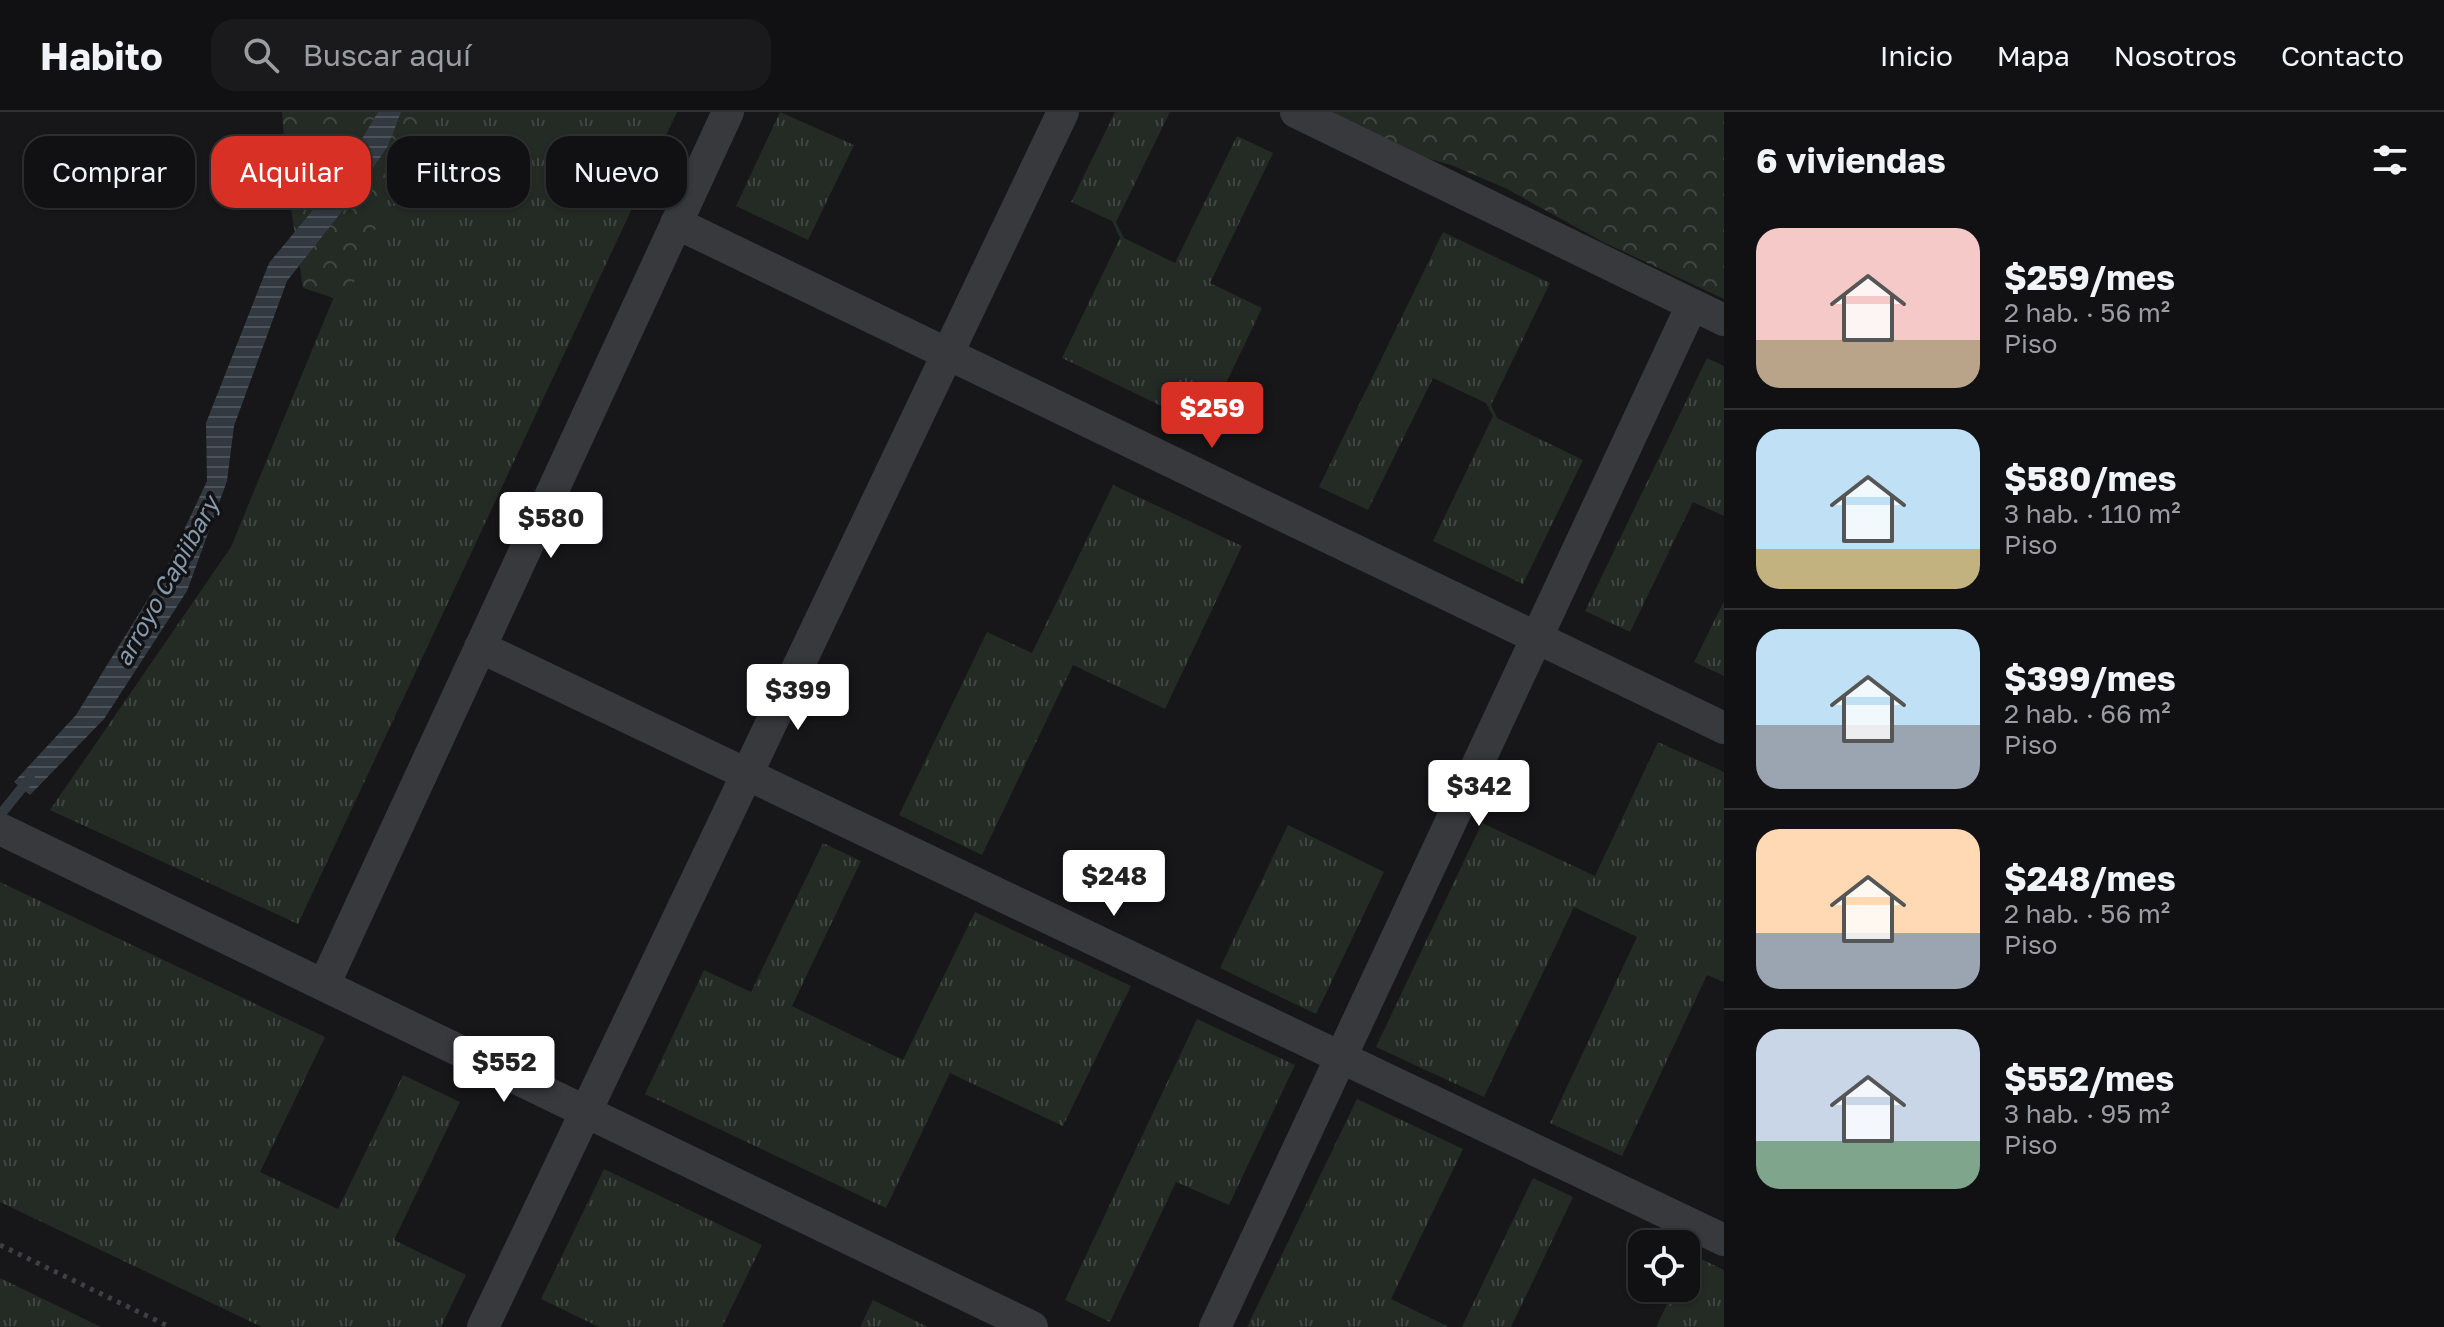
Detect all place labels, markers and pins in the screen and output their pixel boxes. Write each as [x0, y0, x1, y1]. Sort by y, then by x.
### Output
pin: $259 [1165, 382, 1259, 450]
pin: $580 [504, 492, 598, 560]
pin: $399 [751, 664, 845, 732]
pin: $342 [1432, 760, 1526, 828]
pin: $248 [1067, 850, 1161, 918]
pin: $552 [457, 1036, 551, 1104]

